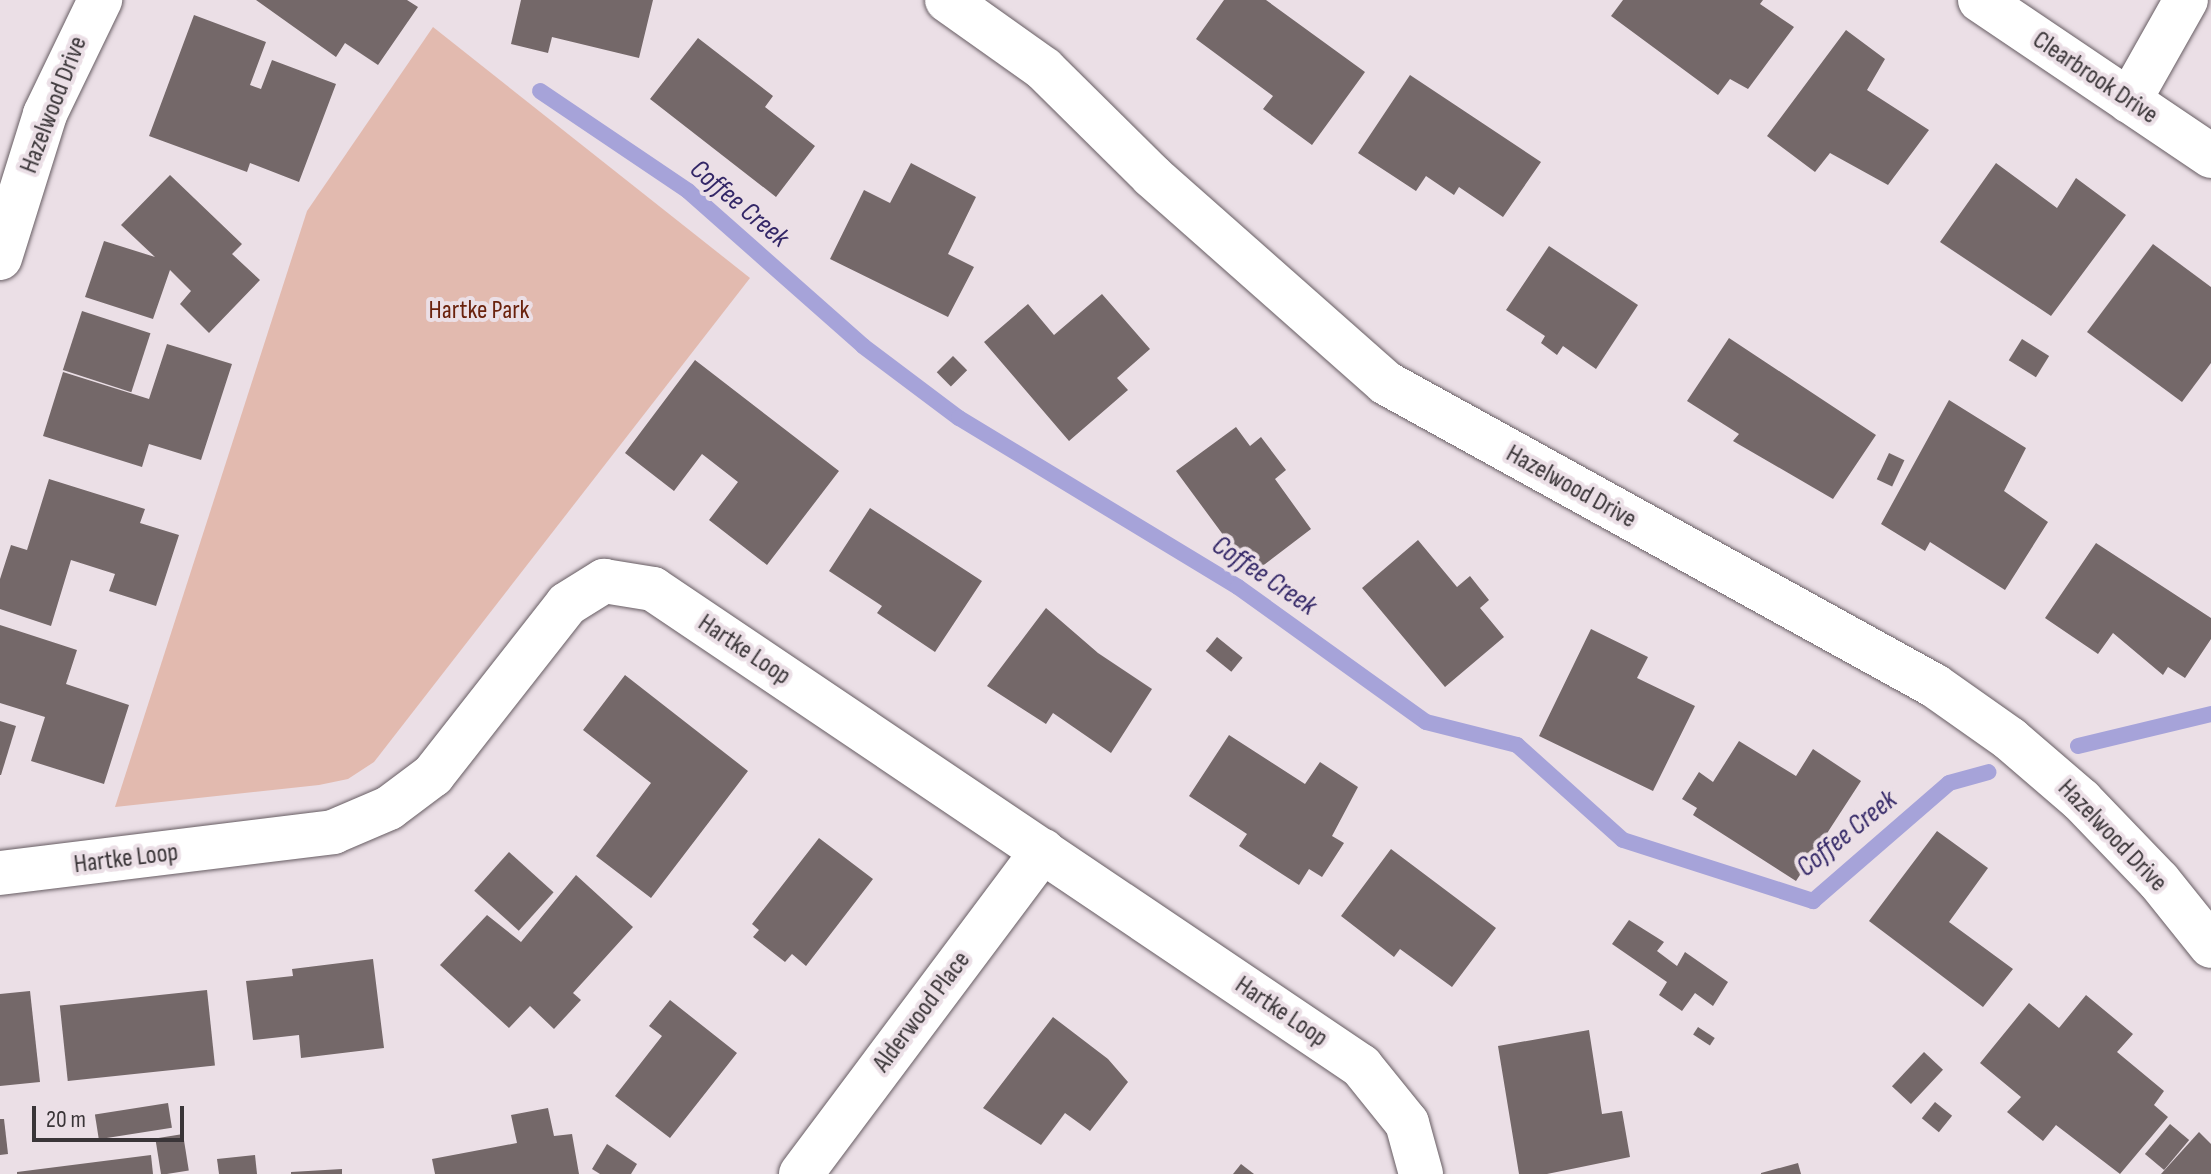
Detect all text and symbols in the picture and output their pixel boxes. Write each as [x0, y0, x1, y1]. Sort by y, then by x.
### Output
street label: Clearbrook Drive [2026, 25, 2164, 131]
street label: Hazelwood Drive [14, 32, 94, 178]
water label: Coffee Creek [683, 153, 795, 255]
park label: Hartke Park [428, 295, 530, 327]
street label: Hazelwood Drive [1501, 438, 1641, 536]
water label: Coffee Creek [1205, 529, 1323, 623]
street label: Hartke Loop [692, 608, 796, 692]
street label: Hazelwood Drive [2051, 773, 2173, 899]
water label: Coffee Creek [1790, 784, 1904, 884]
street label: Hartke Loop [72, 837, 180, 881]
street label: Alderwood Place [866, 945, 978, 1079]
street label: Hartke Loop [1229, 970, 1333, 1054]
scale bar [36, 1090, 188, 1140]
text: 20 m [46, 1105, 86, 1134]

